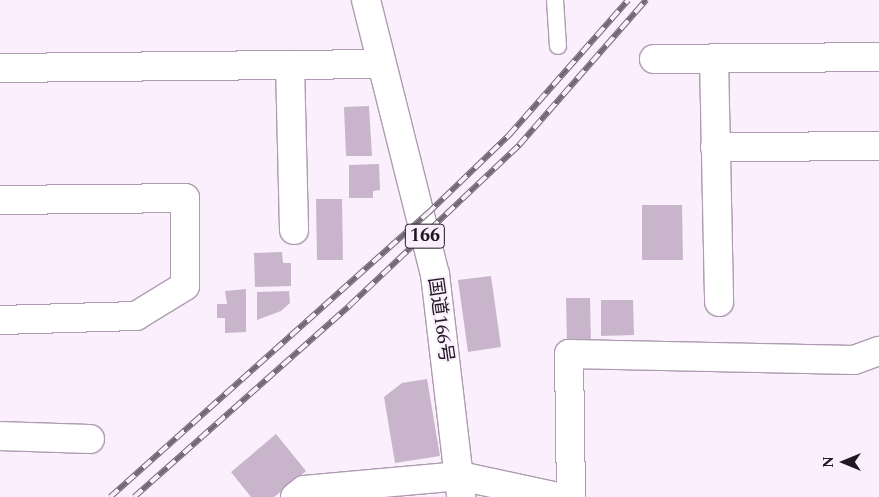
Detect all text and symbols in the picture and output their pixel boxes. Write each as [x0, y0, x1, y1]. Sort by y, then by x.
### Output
road number: 166 [404, 220, 446, 252]
street label: 国道166号 [423, 276, 457, 364]
north arrow [819, 437, 869, 487]
text: N [818, 456, 839, 468]

